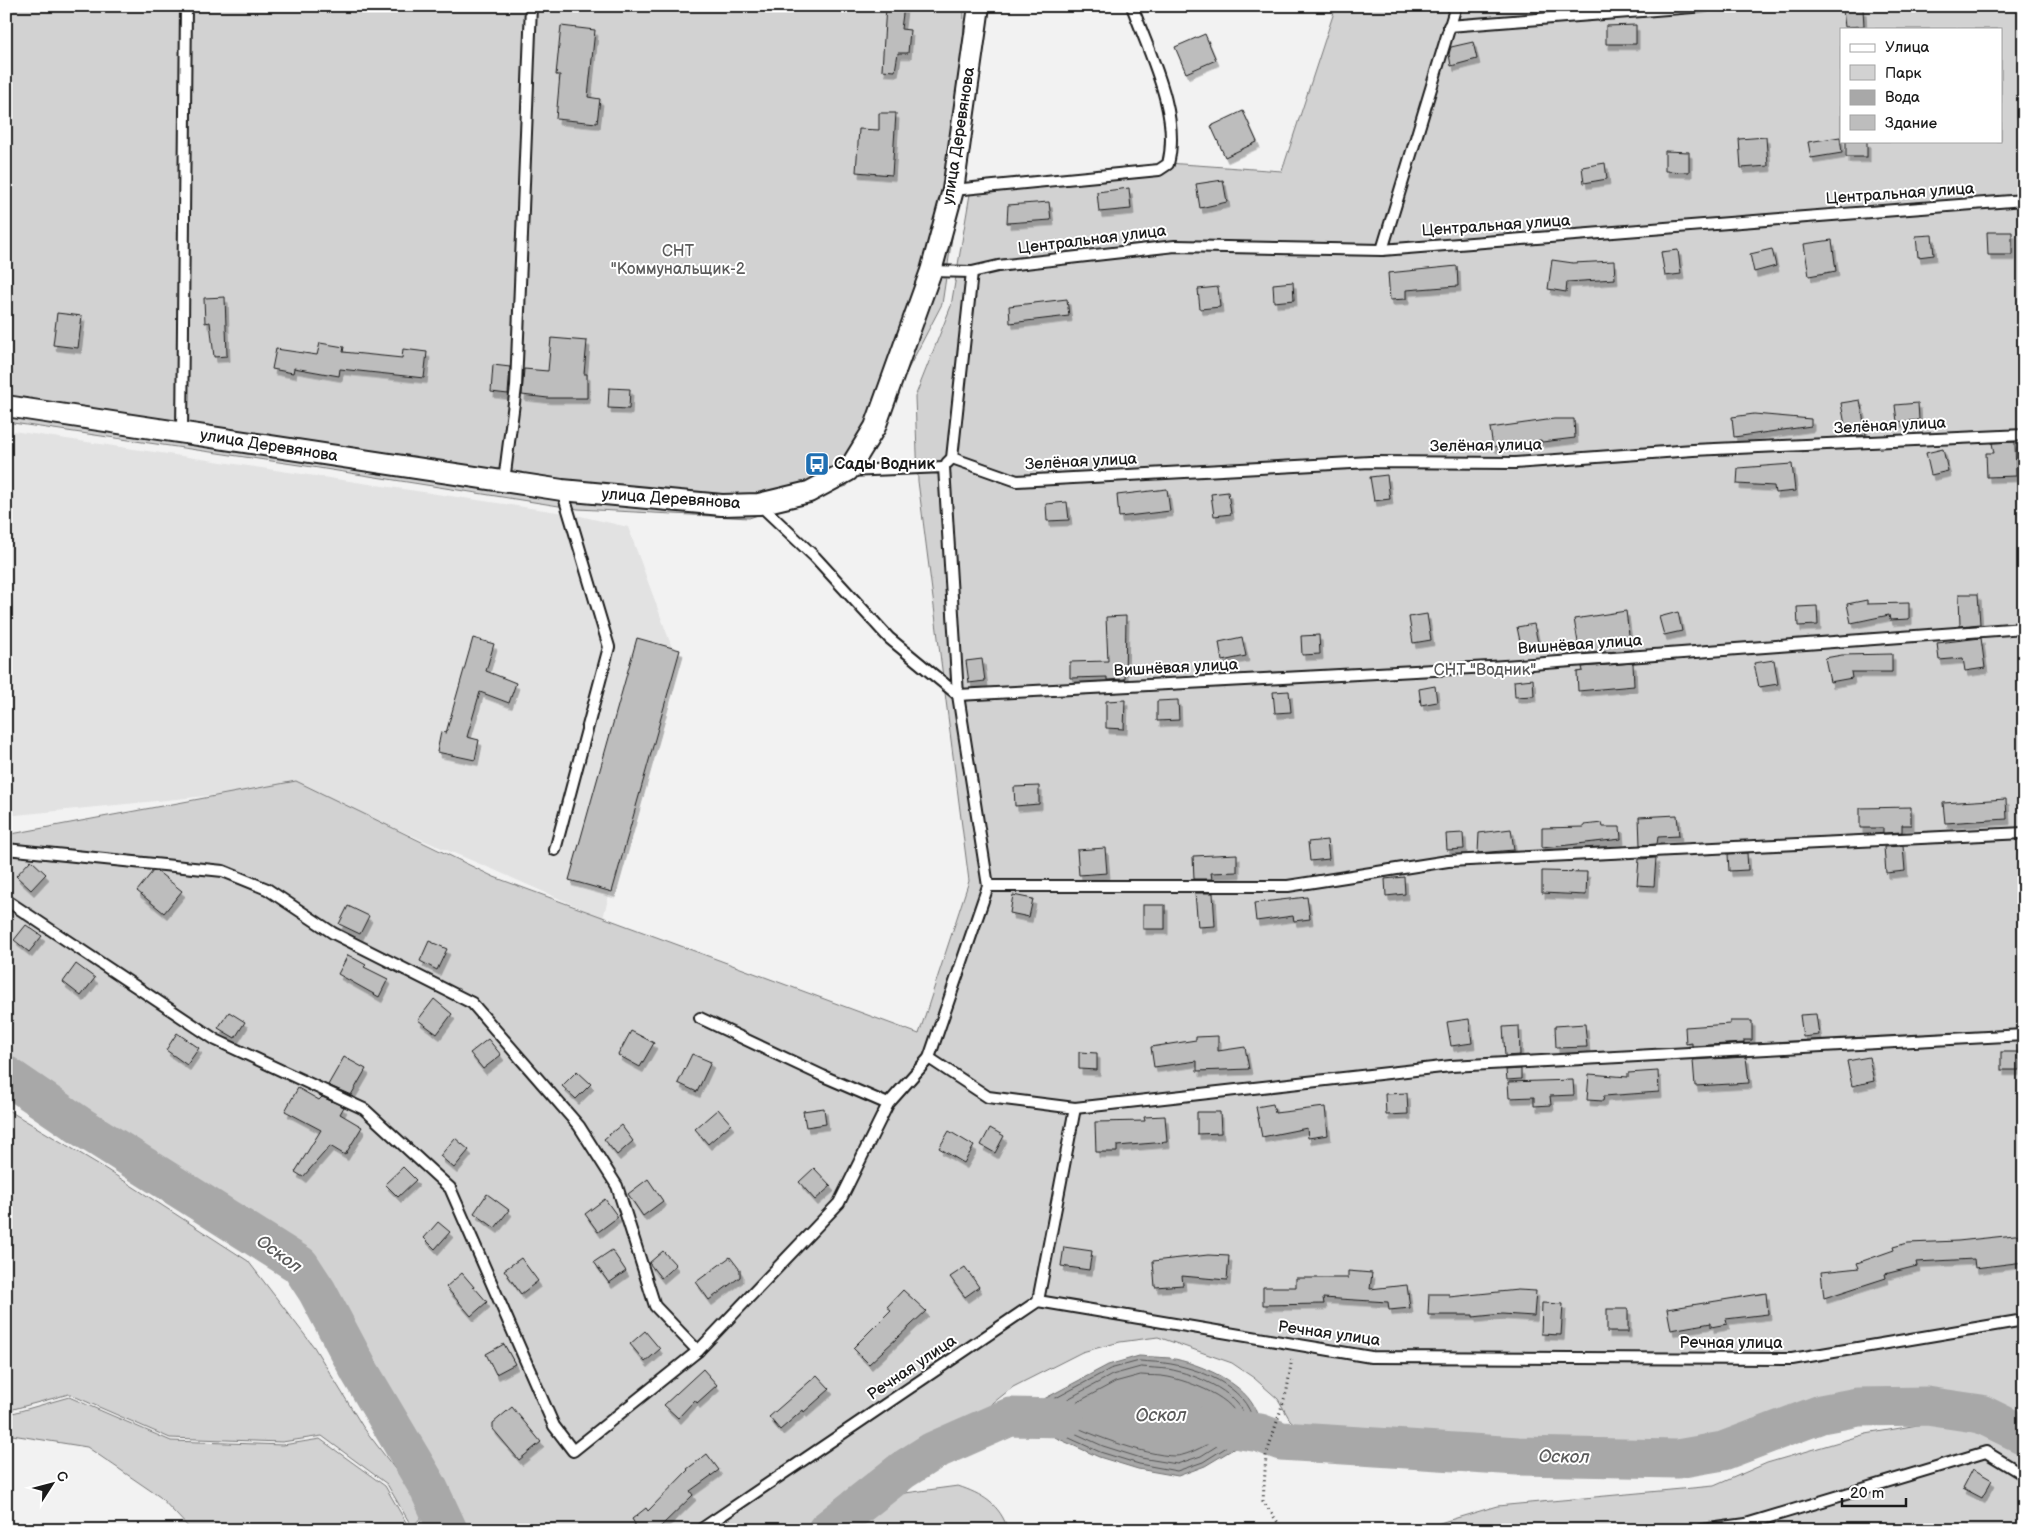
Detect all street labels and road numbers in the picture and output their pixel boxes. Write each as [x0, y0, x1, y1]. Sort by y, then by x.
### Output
street label: улица Деревянова [939, 65, 979, 206]
street label: Центральная улица [1825, 179, 1976, 209]
street label: Центральная улица [1421, 211, 1572, 241]
street label: Центральная улица [1017, 221, 1168, 259]
street label: Зелёная улица [1833, 414, 1947, 438]
street label: улица Деревянова [199, 426, 340, 466]
street label: Зелёная улица [1430, 436, 1543, 456]
street label: Зелёная улица [1024, 450, 1138, 474]
street label: улица Деревянова [601, 485, 742, 513]
street label: Вишнёвая улица [1517, 631, 1643, 659]
street label: Вишнёвая улица [1113, 655, 1239, 681]
street label: Речная улица [1277, 1317, 1382, 1351]
street label: Речная улица [864, 1331, 961, 1405]
street label: Речная улица [1679, 1334, 1783, 1353]

